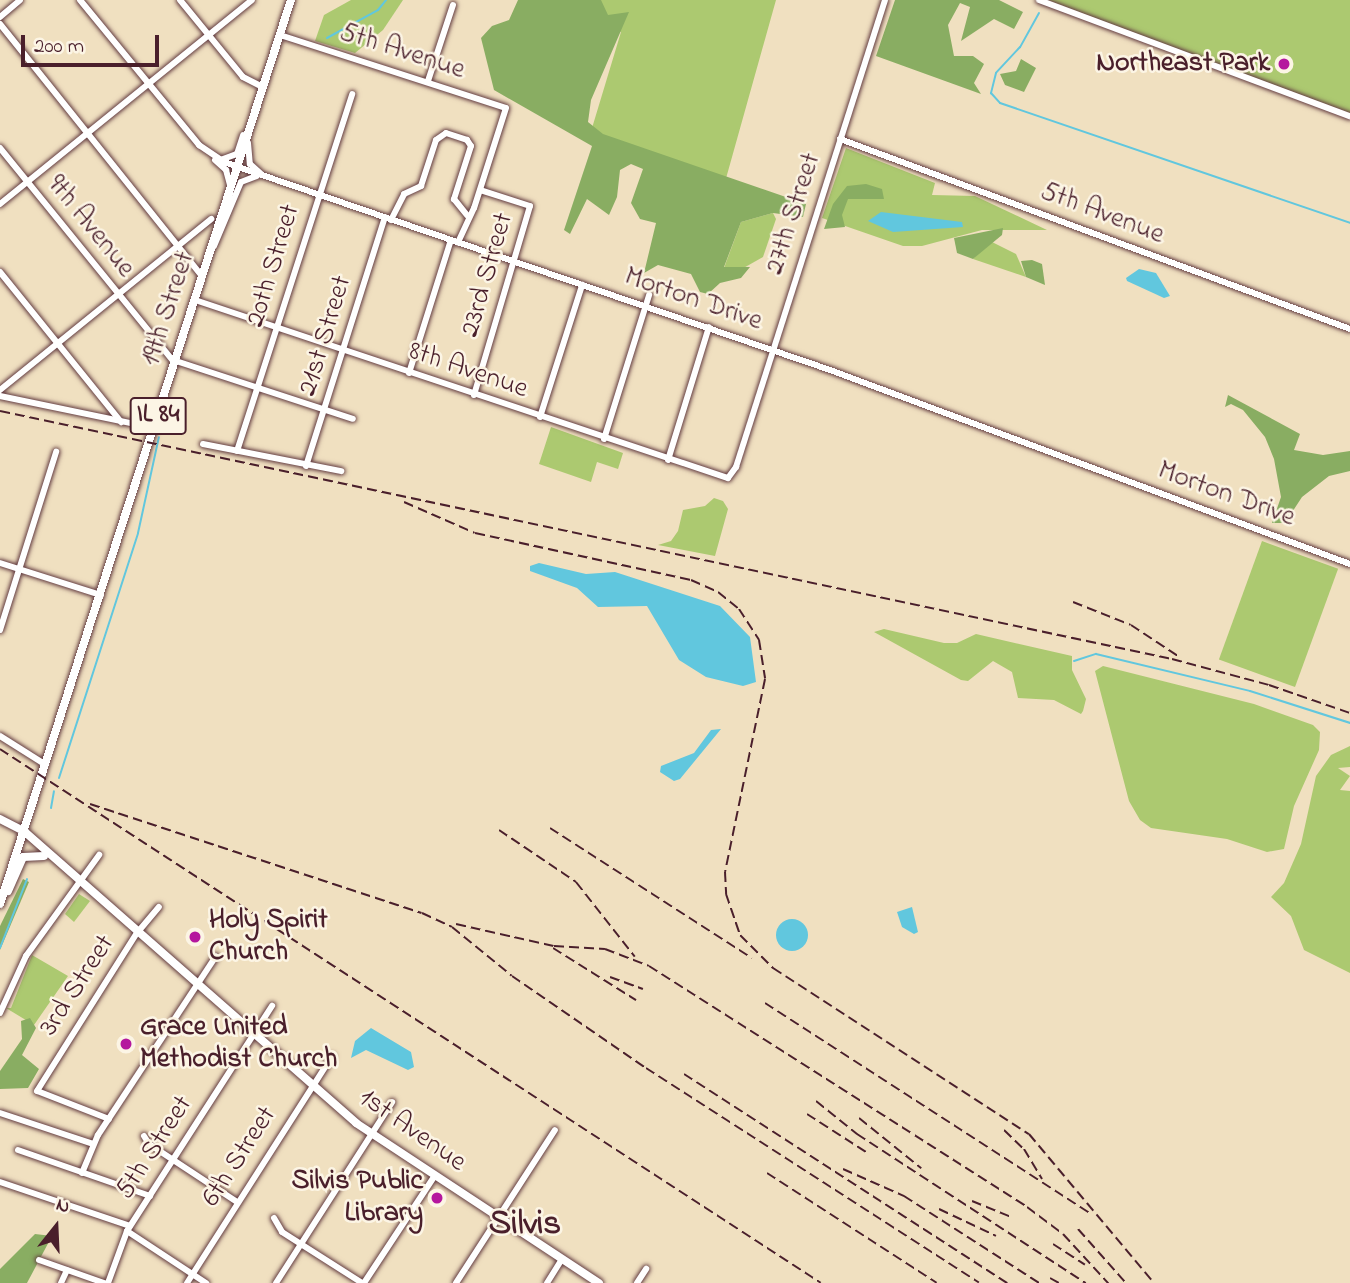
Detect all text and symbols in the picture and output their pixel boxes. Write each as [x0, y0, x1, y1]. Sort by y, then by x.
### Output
street label: 5th Avenue [335, 16, 469, 88]
scale bar [24, 21, 163, 65]
text: 200 m [34, 32, 84, 62]
place label: Northeast Park [1096, 47, 1270, 81]
marker: Northeast Park [1276, 56, 1292, 72]
street label: 27th Street [759, 149, 829, 279]
street label: 9th Avenue [39, 169, 141, 285]
street label: 5th Avenue [1036, 175, 1168, 253]
street label: 20th Street [239, 201, 309, 331]
street label: 23rd Street [454, 209, 522, 341]
street label: 19th Street [135, 248, 203, 370]
street label: Morton Drive [620, 261, 766, 339]
street label: 21st Street [292, 272, 360, 400]
street label: 8th Avenue [404, 335, 532, 407]
road number: IL 84 [128, 394, 188, 438]
street label: Morton Drive [1153, 455, 1299, 535]
place label: Holy Spirit Church [209, 904, 328, 970]
street label: 3rd Street [33, 929, 123, 1043]
marker: Holy Spirit Church [187, 929, 203, 945]
place label: Grace United Methodist Church [140, 1011, 337, 1077]
marker: Grace United Methodist Church [118, 1036, 134, 1052]
street label: 1st Avenue [352, 1082, 472, 1180]
street label: 5th Street [109, 1090, 201, 1206]
street label: 6th Street [195, 1101, 285, 1213]
place label: Silvis Public Library [292, 1165, 423, 1231]
marker: Silvis Public Library [429, 1190, 445, 1206]
north arrow [21, 1192, 91, 1262]
text: N [52, 1192, 73, 1221]
district label: Silvis [489, 1204, 561, 1246]

